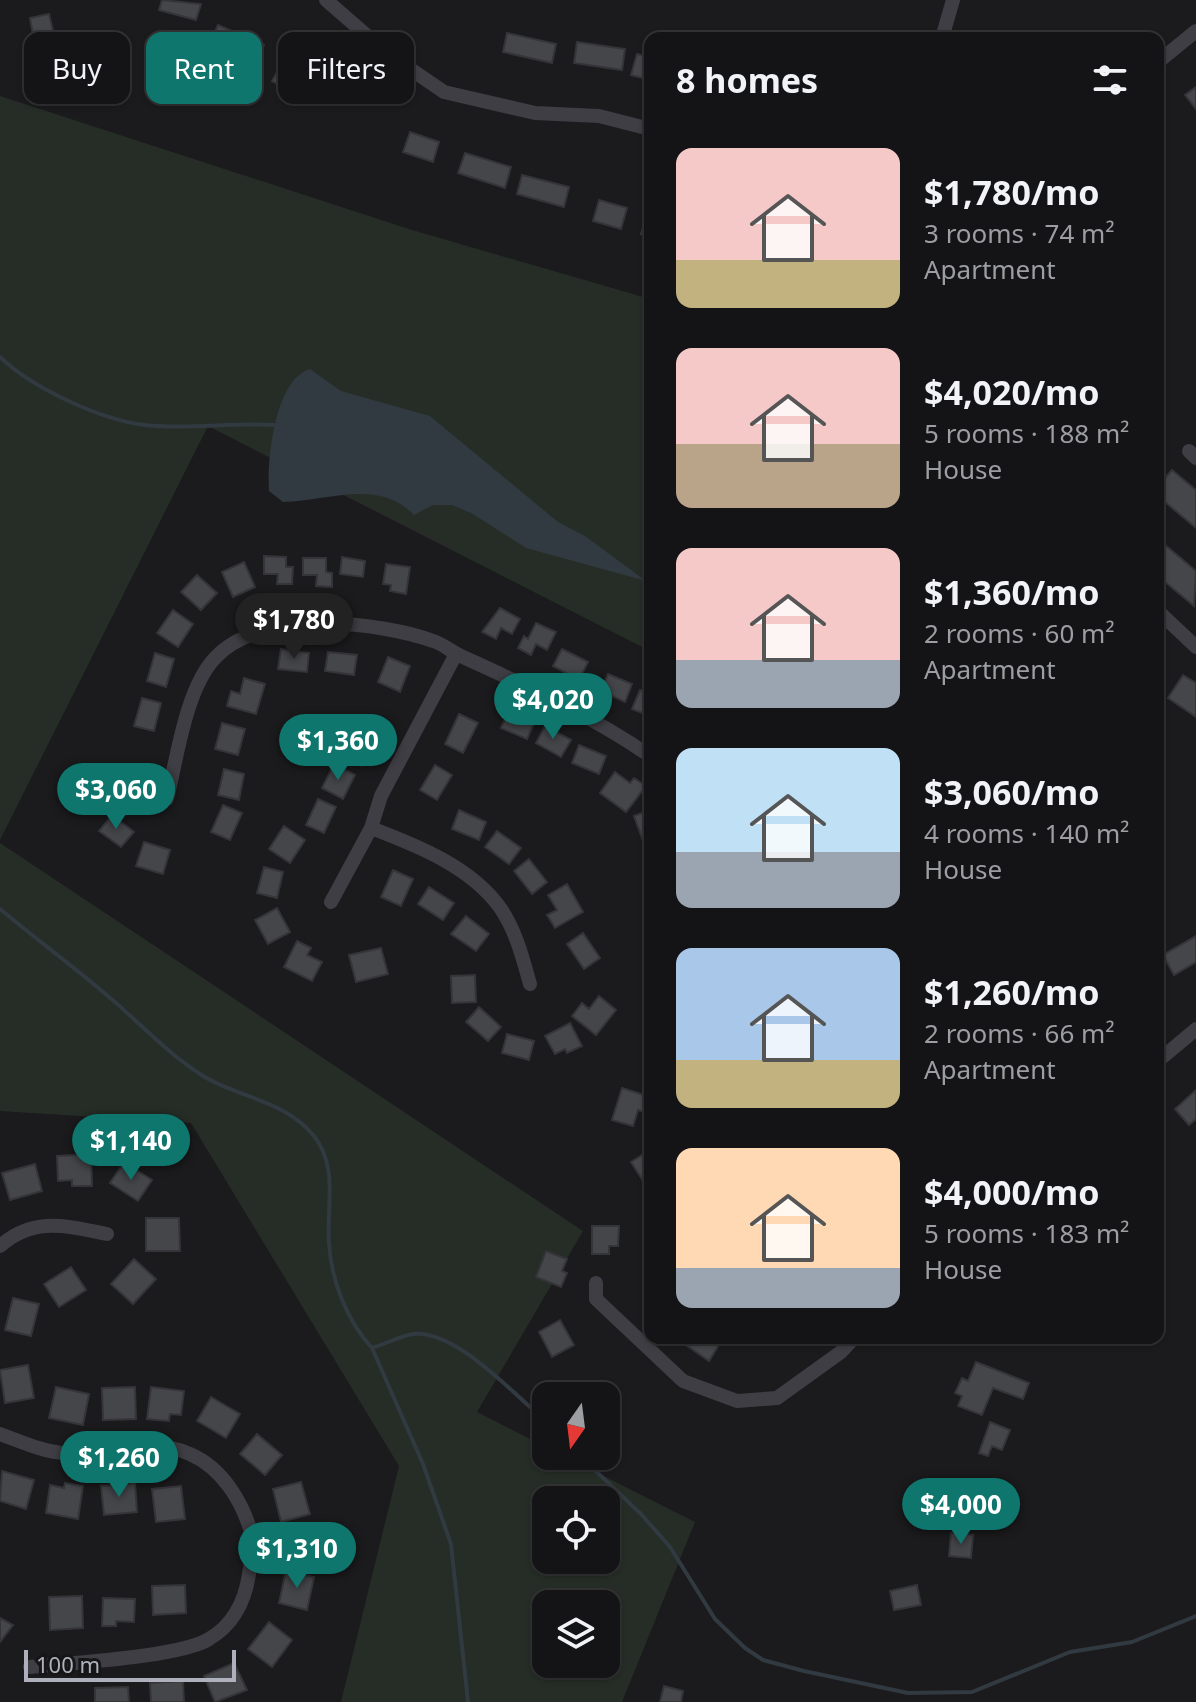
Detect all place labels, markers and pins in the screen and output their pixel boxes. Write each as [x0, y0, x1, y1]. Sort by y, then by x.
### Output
pin: $1,780 [229, 593, 359, 661]
pin: $4,020 [488, 673, 618, 741]
pin: $1,360 [273, 714, 403, 782]
pin: $3,060 [51, 763, 181, 831]
pin: $1,140 [66, 1114, 196, 1182]
pin: $1,260 [54, 1431, 184, 1499]
pin: $4,000 [896, 1478, 1026, 1546]
pin: $1,310 [232, 1522, 362, 1590]

